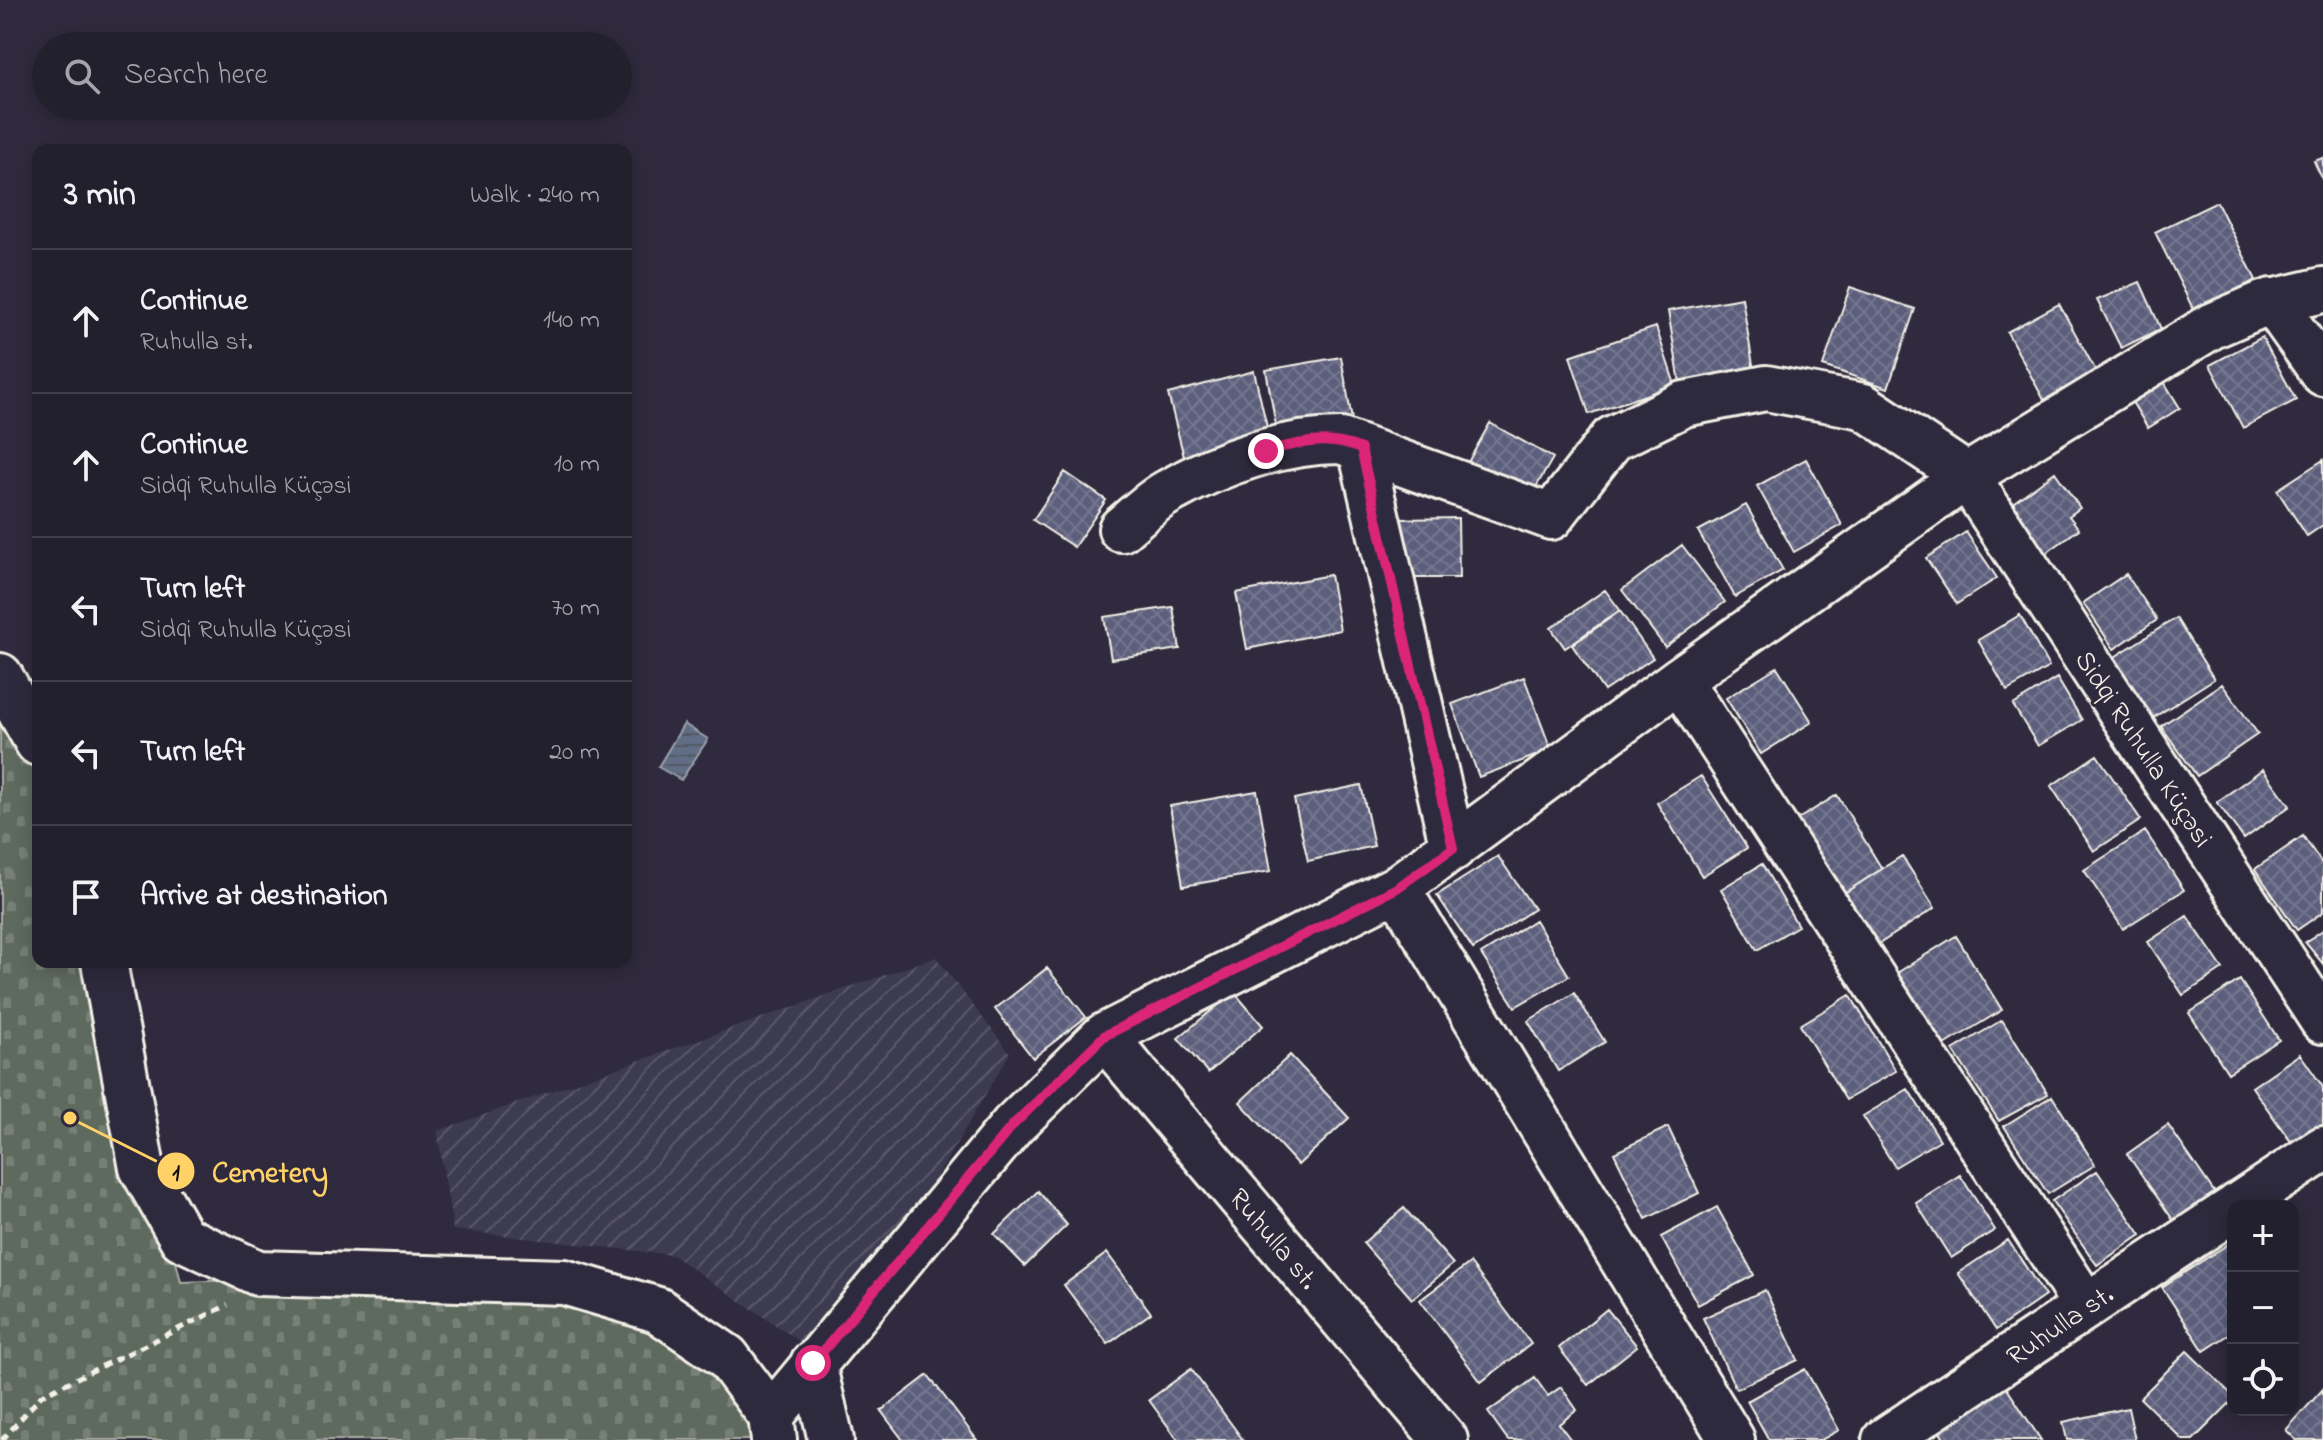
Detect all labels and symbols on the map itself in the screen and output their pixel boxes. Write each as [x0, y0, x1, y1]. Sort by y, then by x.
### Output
route end [1248, 433, 1284, 469]
street label: Sidqi Ruhulla Küçəsi [2063, 643, 2221, 857]
callout: Cemetery [156, 1144, 344, 1198]
text: Cemetery [212, 1153, 328, 1197]
text: 1 [172, 1157, 180, 1192]
street label: Ruhulla st. [1218, 1181, 1327, 1300]
street label: Ruhulla st. [1999, 1276, 2123, 1378]
route start [795, 1345, 831, 1381]

